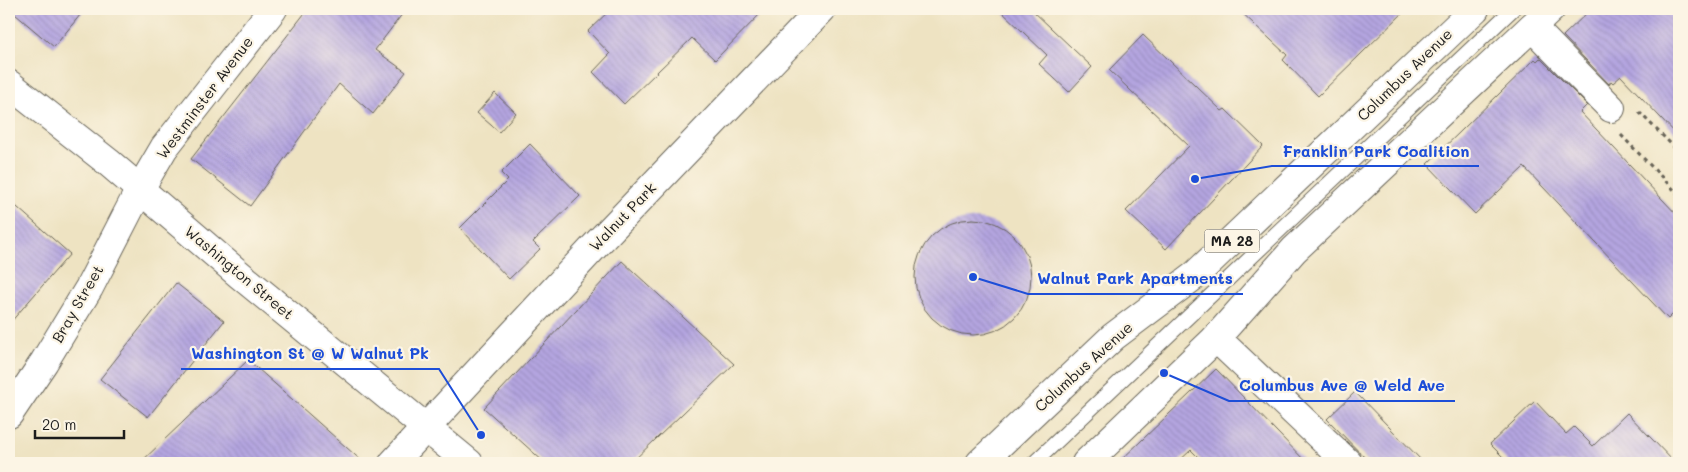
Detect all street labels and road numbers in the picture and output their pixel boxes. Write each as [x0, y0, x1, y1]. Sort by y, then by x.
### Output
street label: Columbus Avenue [1352, 24, 1456, 125]
street label: Westminster Avenue [151, 32, 257, 163]
street label: Walnut Park [584, 178, 660, 255]
street label: Washington Street [181, 221, 298, 324]
road number: MA 28 [1204, 230, 1260, 252]
street label: Bray Street [47, 261, 107, 346]
street label: Columbus Avenue [1030, 317, 1137, 416]

